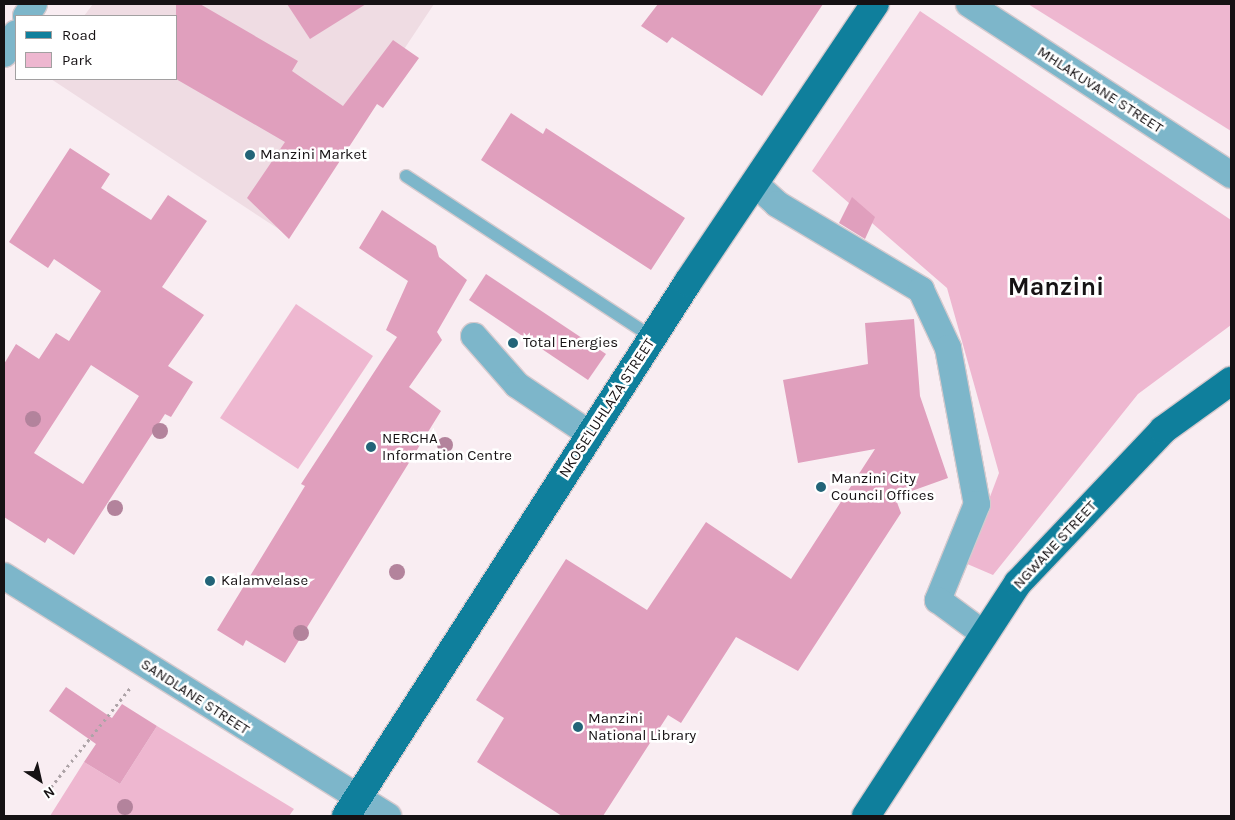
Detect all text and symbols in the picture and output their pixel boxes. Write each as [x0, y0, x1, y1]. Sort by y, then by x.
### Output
legend [15, 15, 178, 80]
text: Road [62, 26, 97, 44]
street label: MHLAKUVANE STREET [1034, 43, 1166, 137]
text: Park [62, 51, 92, 69]
place label: Manzini Market [260, 146, 367, 164]
marker: Manzini Market [244, 149, 256, 161]
district label: Manzini [1008, 272, 1104, 302]
place label: Total Energies [523, 334, 618, 352]
street label: NKOSE'LUHLAZA STREET [555, 335, 659, 481]
marker: Total Energies [507, 337, 519, 349]
place label: NERCHA Information Centre [382, 429, 512, 464]
marker: NERCHA Information Centre [364, 440, 378, 454]
place label: Manzini City Council Offices [831, 469, 934, 504]
marker: Manzini City Council Offices [815, 481, 827, 493]
street label: NGWANE STREET [1010, 497, 1100, 593]
place label: Kalamvelase [221, 572, 308, 590]
marker: Kalamvelase [203, 574, 217, 588]
street label: SANDLANE STREET [137, 655, 253, 739]
place label: Manzini National Library [588, 709, 696, 744]
marker: Manzini National Library [572, 721, 584, 733]
north arrow [15, 755, 65, 805]
text: N [40, 783, 58, 803]

